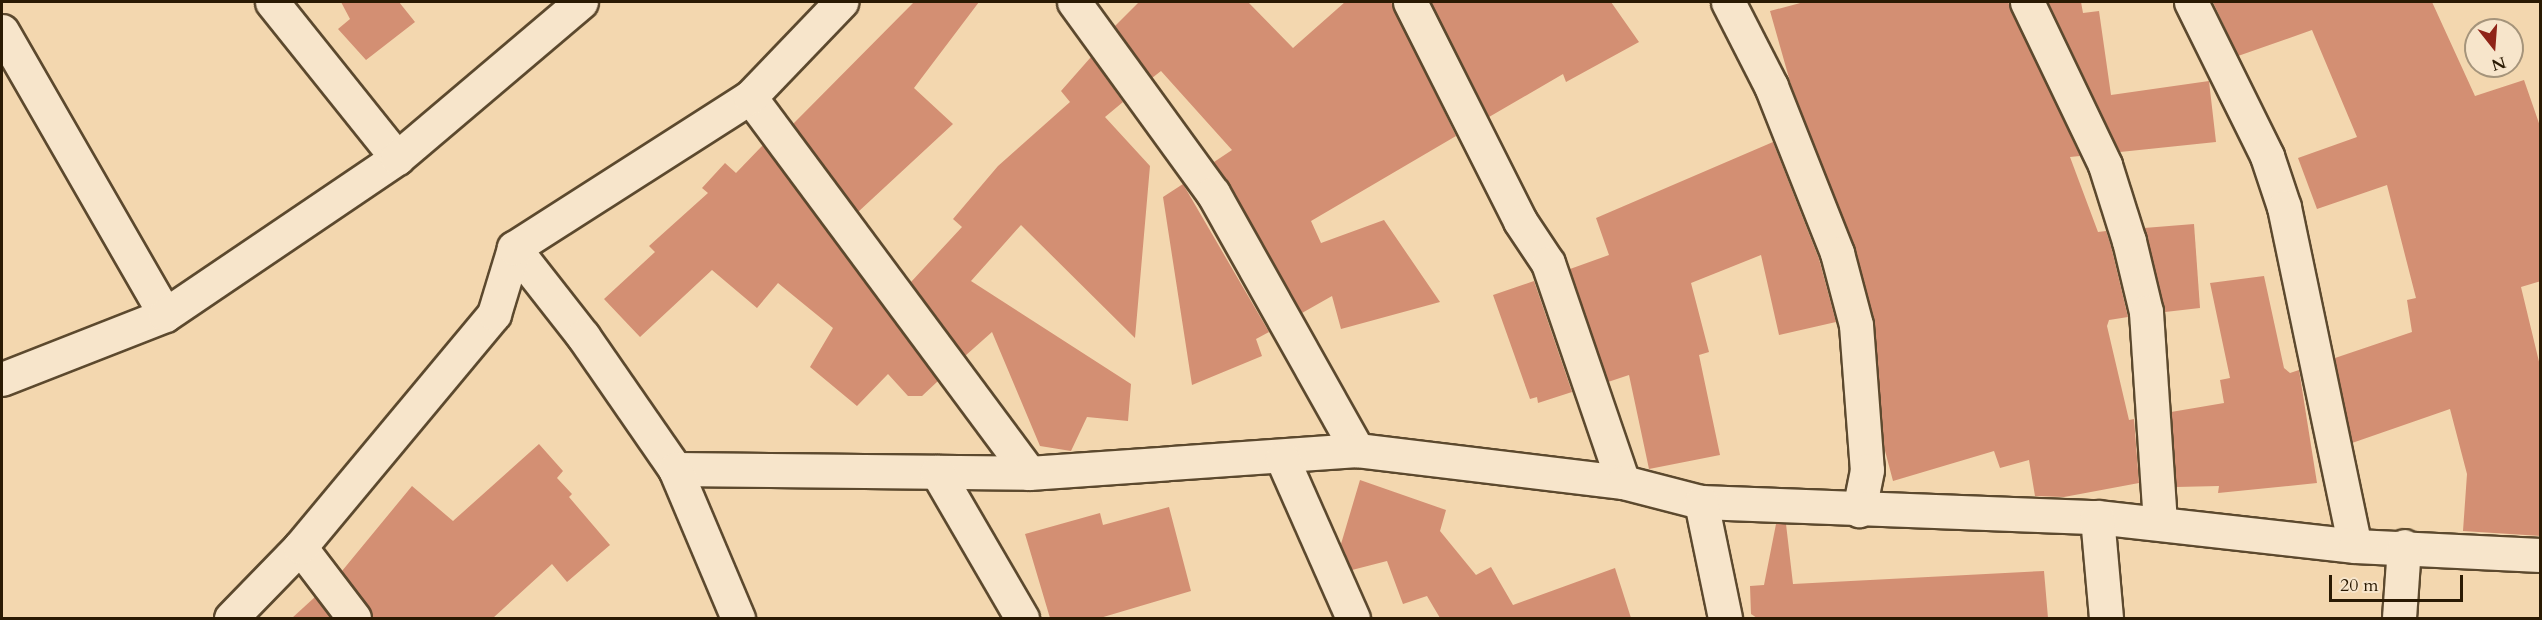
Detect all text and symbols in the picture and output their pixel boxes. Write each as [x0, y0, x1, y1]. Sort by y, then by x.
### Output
north arrow [2464, 18, 2524, 78]
text: N [2489, 51, 2509, 76]
scale bar [2332, 563, 2466, 601]
text: 20 m [2340, 573, 2379, 598]

